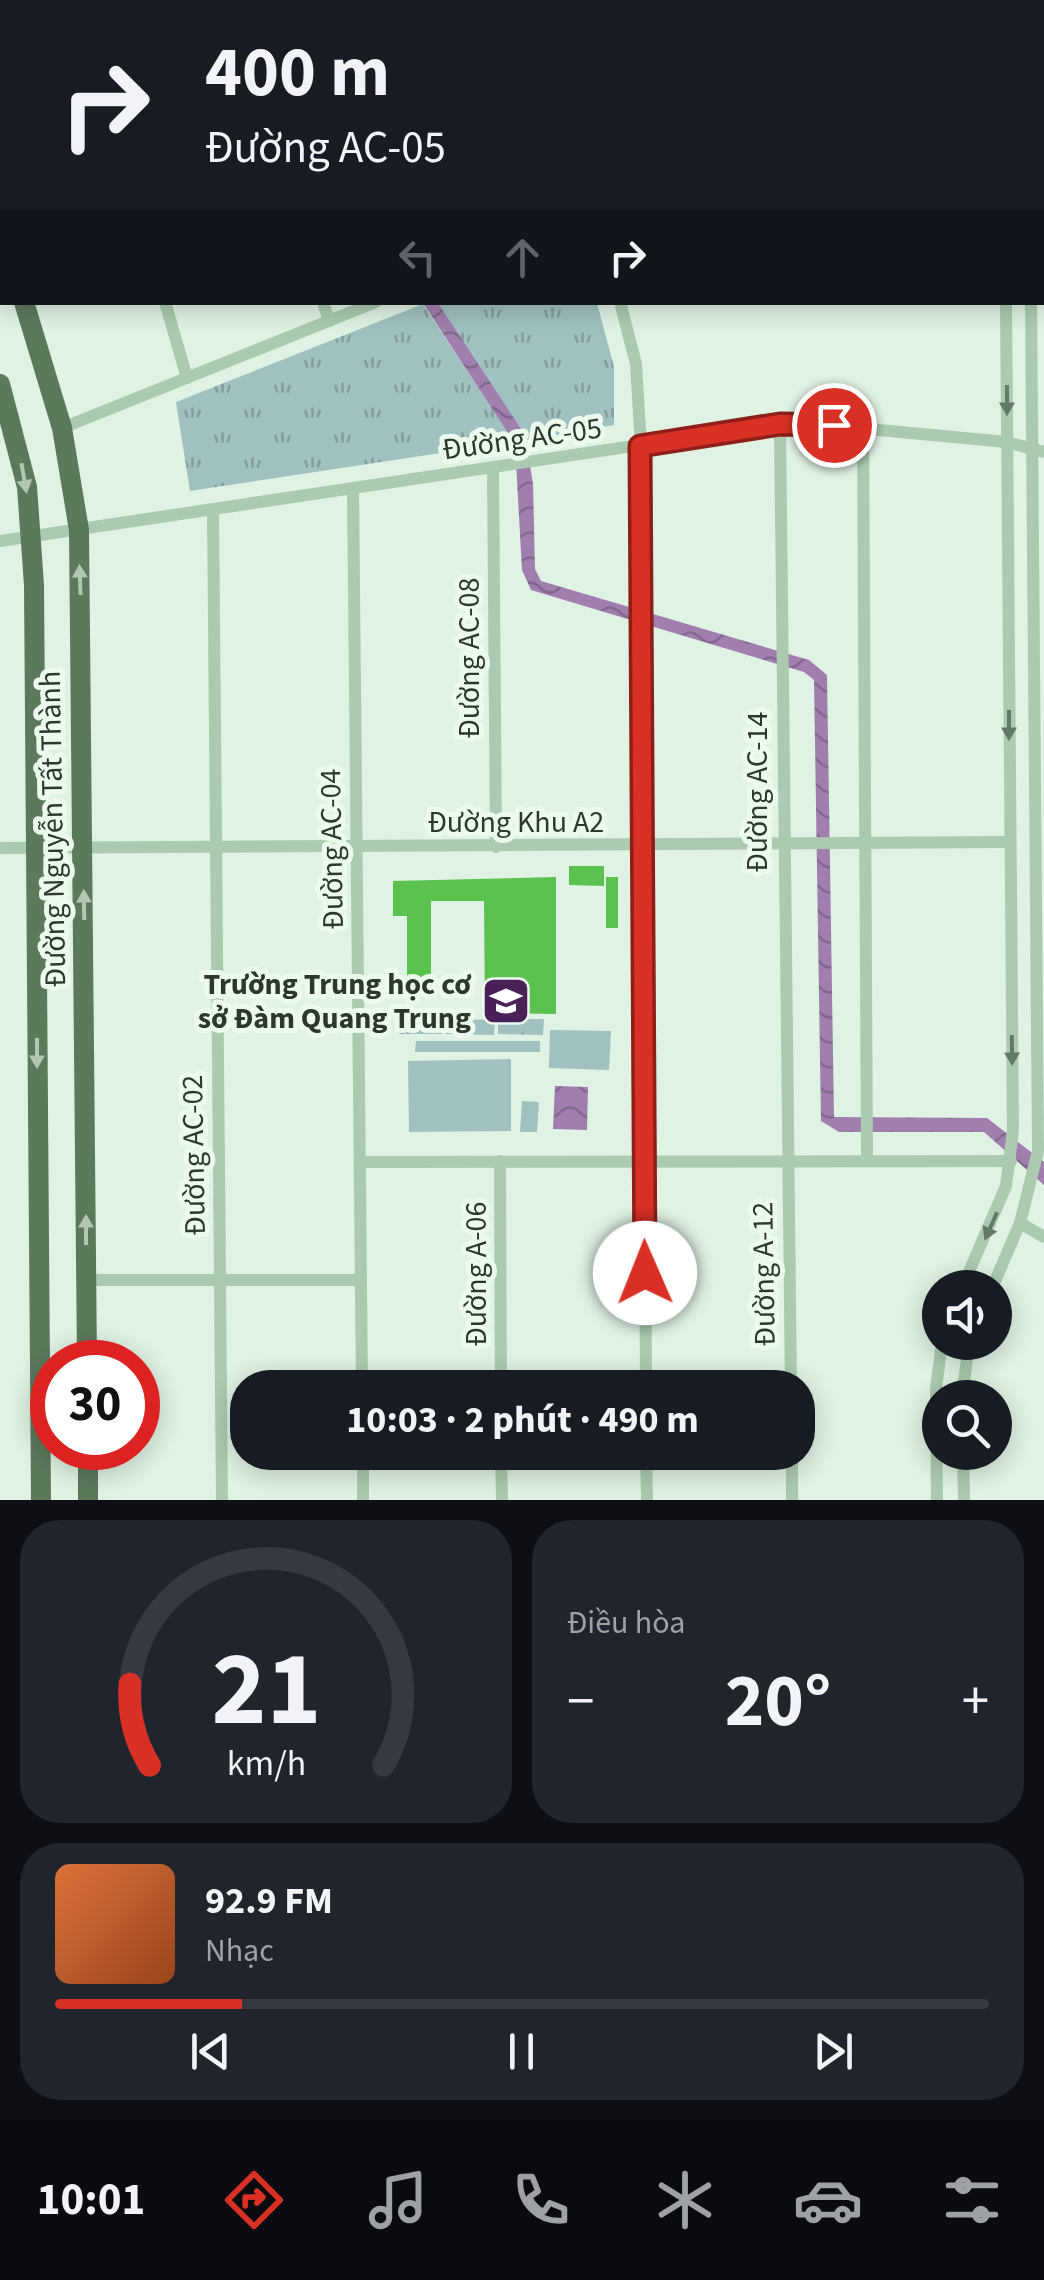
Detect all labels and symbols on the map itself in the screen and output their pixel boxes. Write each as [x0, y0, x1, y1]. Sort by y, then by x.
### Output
pin [792, 383, 877, 468]
one-way arrow [999, 384, 1015, 416]
street label: Đường AC-05 [439, 407, 605, 471]
one-way arrow [17, 463, 33, 494]
one-way arrow [72, 564, 88, 596]
street label: Đường AC-08 [448, 578, 491, 738]
street label: Đường Nguyễn Tất Thành [29, 671, 77, 987]
one-way arrow [1001, 709, 1017, 741]
street label: Đường AC-14 [736, 712, 779, 872]
street label: Đường AC-04 [309, 768, 355, 930]
street label: Đường Khu A2 [428, 801, 604, 844]
one-way arrow [76, 889, 92, 921]
place label: Trường Trung học cơ sở Đàm Quang Trung [198, 963, 471, 1040]
school or university icon: Trường Trung học cơ sở Đàm Quang Trung [480, 975, 532, 1027]
one-way arrow [1004, 1034, 1020, 1066]
one-way arrow [30, 1037, 46, 1069]
street label: Đường AC-02 [171, 1074, 217, 1236]
street label: Đường A-12 [741, 1201, 787, 1347]
street label: Đường A-06 [455, 1202, 498, 1346]
one-way arrow [982, 1212, 999, 1241]
one-way arrow [78, 1214, 94, 1246]
position arrow [593, 1221, 697, 1325]
speed limit sign: 30 [30, 1340, 160, 1470]

